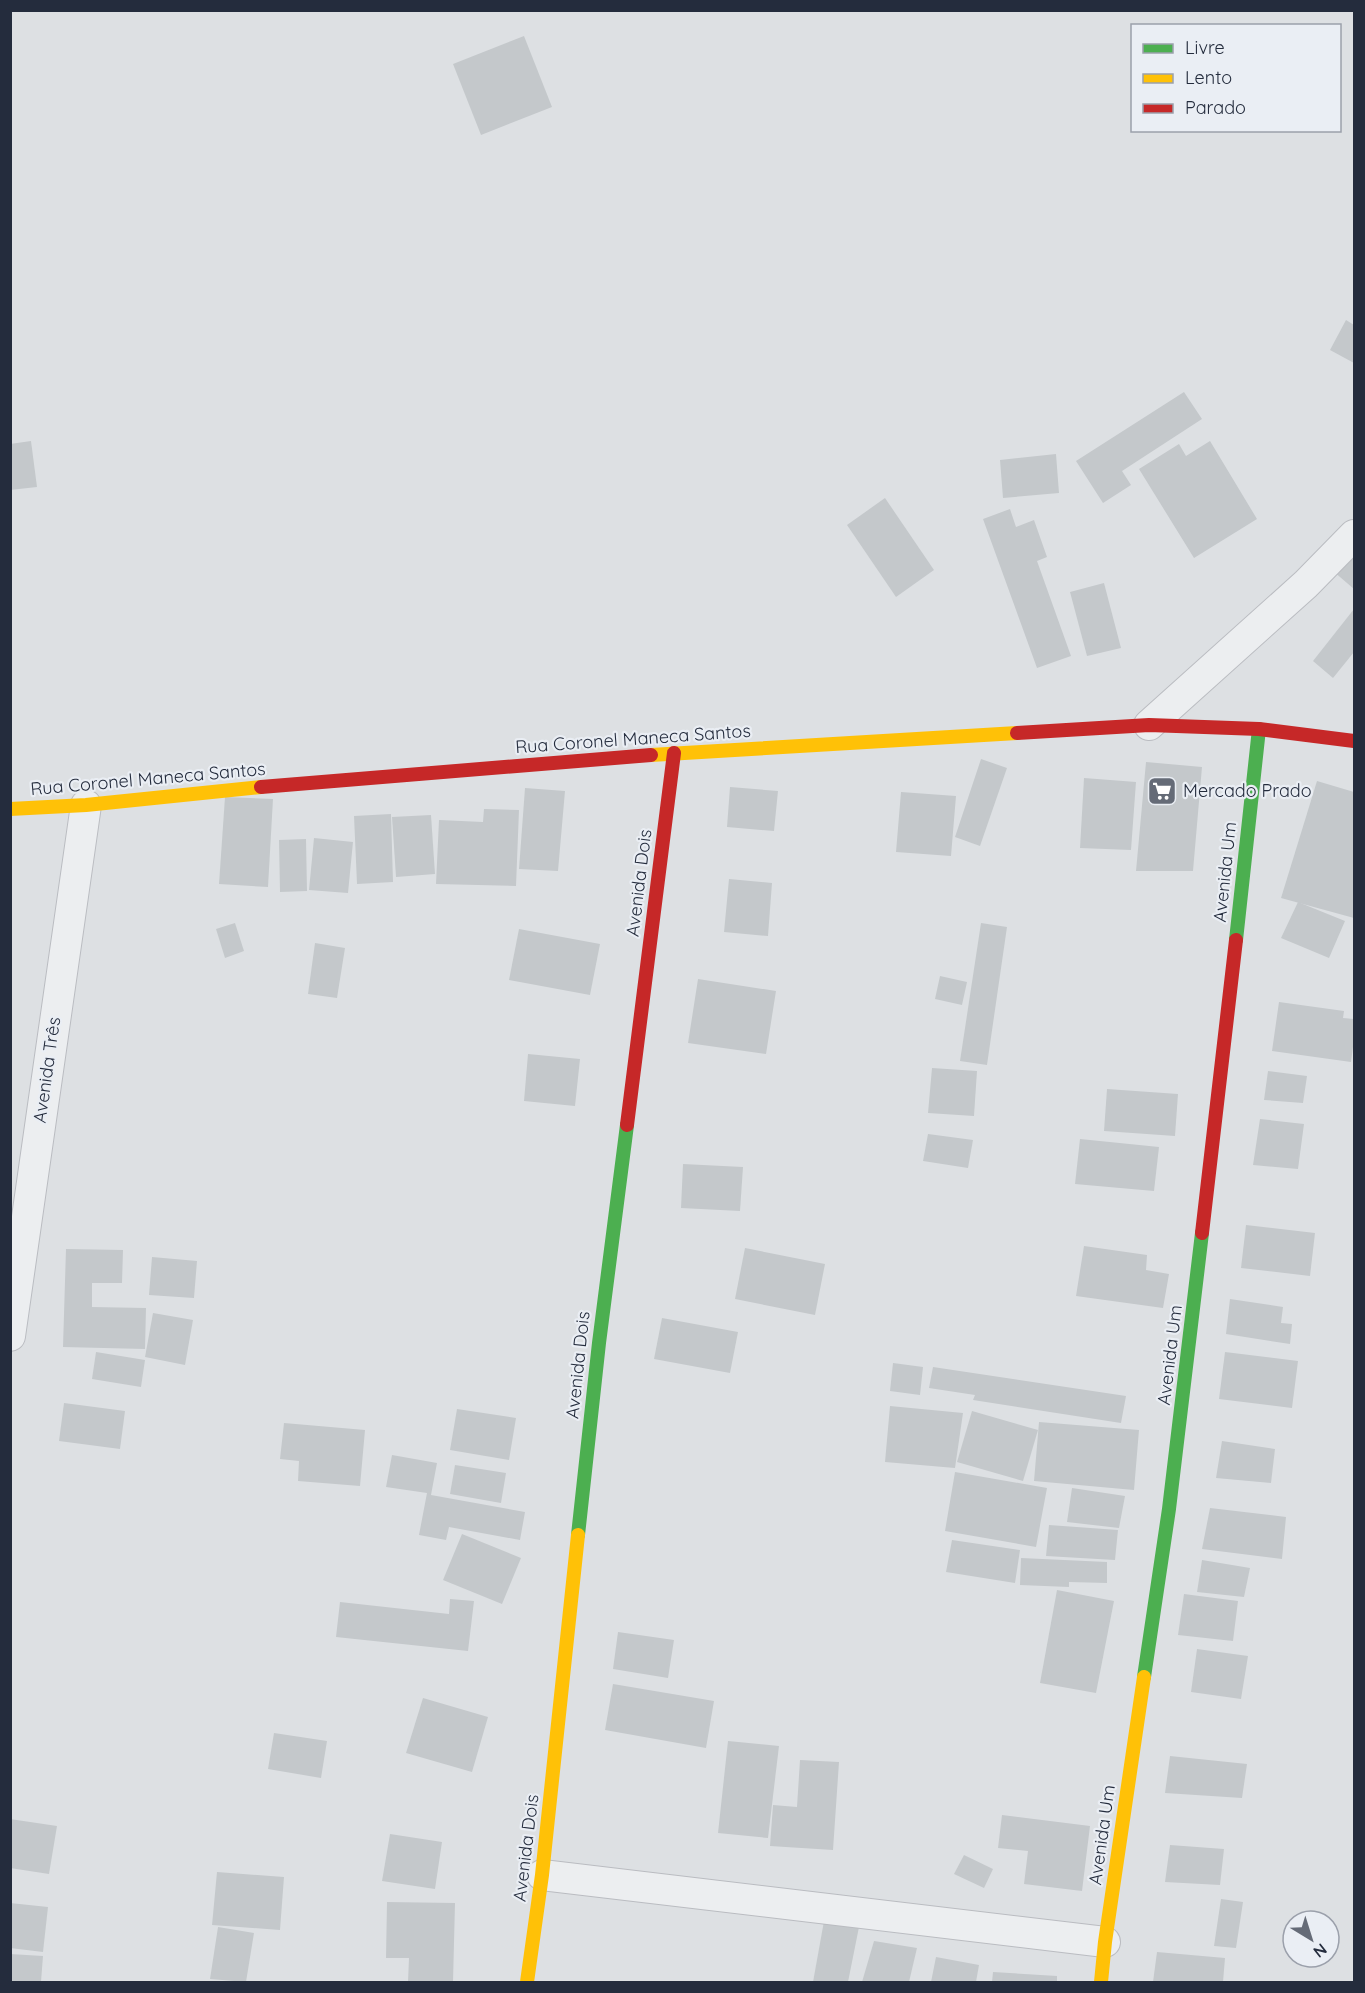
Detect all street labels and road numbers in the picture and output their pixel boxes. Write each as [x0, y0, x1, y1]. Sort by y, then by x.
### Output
street label: Rua Coronel Maneca Santos [515, 719, 751, 758]
street label: Rua Coronel Maneca Santos [29, 757, 266, 800]
street label: Avenida Um [1208, 821, 1241, 923]
street label: Avenida Dois [621, 828, 656, 938]
street label: Avenida Três [28, 1016, 65, 1124]
street label: Avenida Um [1152, 1303, 1187, 1406]
street label: Avenida Dois [560, 1310, 595, 1420]
street label: Avenida Um [1083, 1783, 1120, 1887]
street label: Avenida Dois [508, 1793, 543, 1903]

